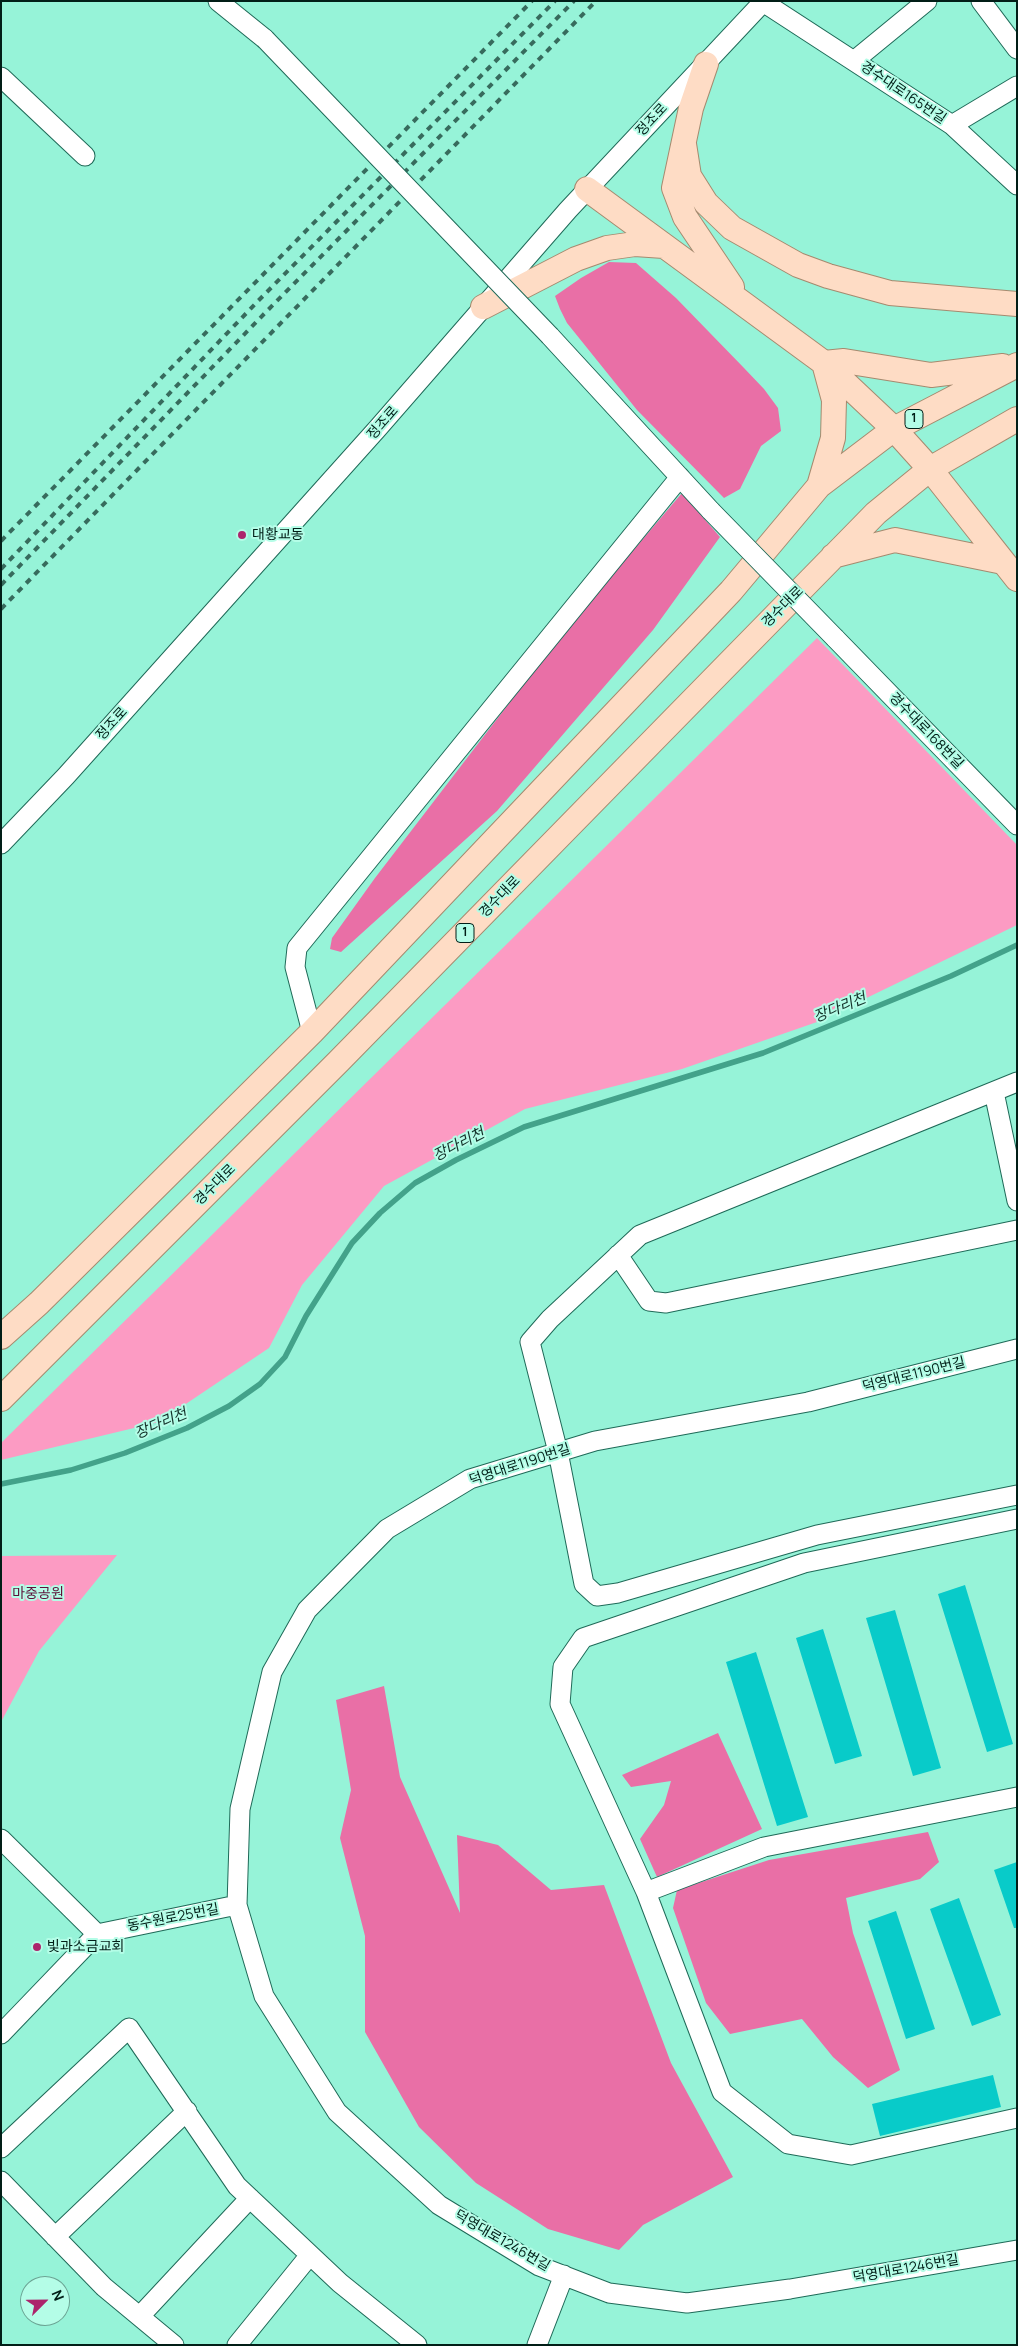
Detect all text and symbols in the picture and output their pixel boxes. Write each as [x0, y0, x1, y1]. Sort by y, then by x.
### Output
street label: 경수대로165번길 [857, 58, 949, 128]
street label: 정조로 [633, 100, 671, 140]
street label: 정조로 [364, 403, 402, 443]
road number: 1 [905, 409, 923, 428]
place label: 대황교동 [252, 527, 304, 543]
marker: 대황교동 [236, 529, 248, 541]
street label: 경수대로 [759, 583, 807, 631]
street label: 경수대로168번길 [885, 689, 967, 773]
street label: 정조로 [93, 704, 131, 744]
street label: 경수대로 [476, 873, 524, 921]
road number: 1 [456, 924, 474, 942]
water label: 장다리천 [811, 989, 869, 1027]
water label: 장다리천 [430, 1124, 488, 1166]
street label: 경수대로 [191, 1161, 239, 1209]
street label: 덕영대로1190번길 [861, 1354, 967, 1396]
water label: 장다리천 [132, 1405, 190, 1443]
street label: 덕영대로1190번길 [467, 1441, 573, 1489]
park label: 마중공원 [12, 1586, 64, 1602]
street label: 동수원로25번길 [126, 1901, 220, 1935]
place label: 빛과소금교회 [47, 1939, 124, 1955]
marker: 빛과소금교회 [31, 1941, 43, 1953]
street label: 덕영대로1246번길 [451, 2207, 553, 2275]
street label: 덕영대로1246번길 [852, 2251, 960, 2287]
north arrow [20, 2276, 70, 2326]
text: N [48, 2287, 69, 2304]

